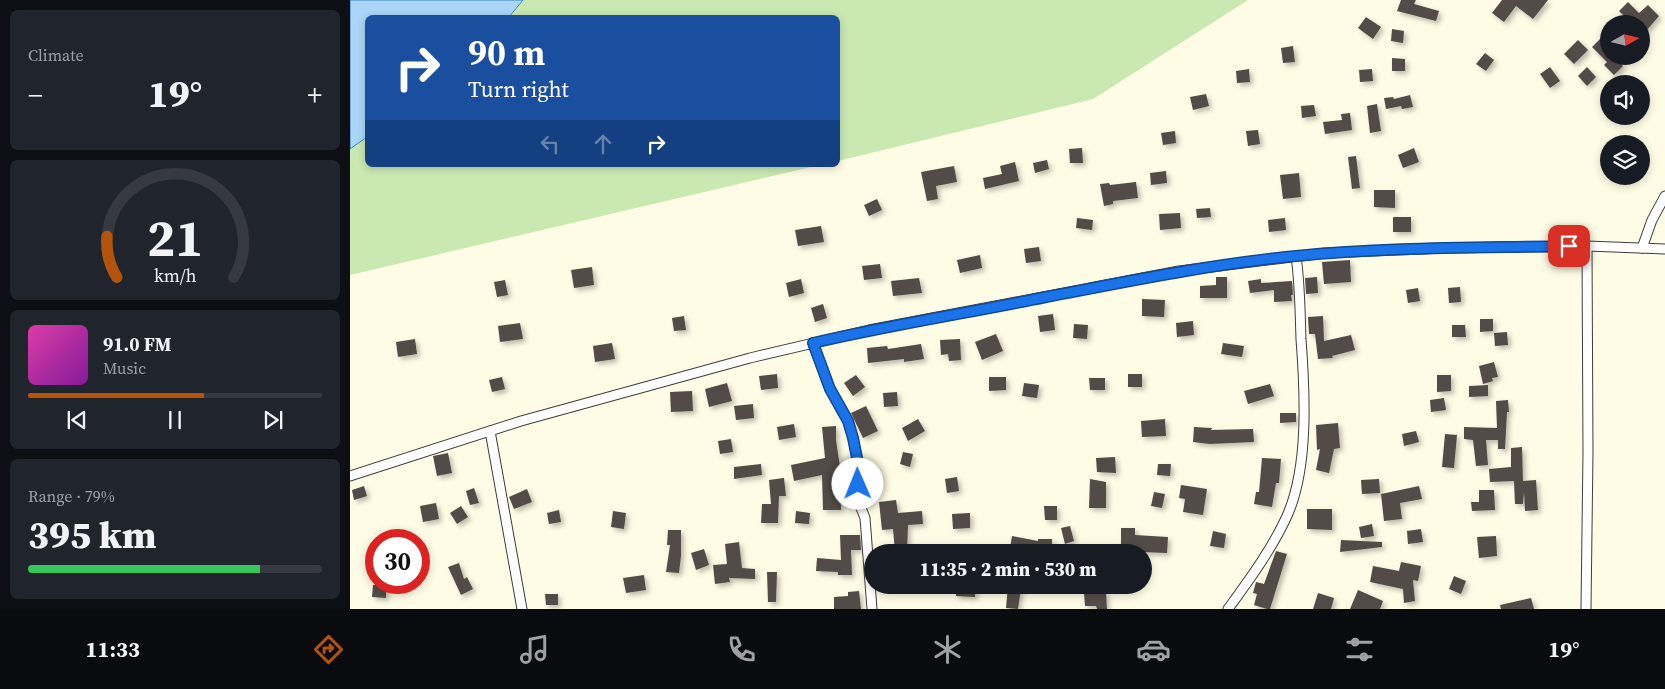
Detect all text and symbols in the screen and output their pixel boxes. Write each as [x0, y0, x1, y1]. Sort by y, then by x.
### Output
north arrow [1600, 15, 1650, 65]
map controls [1600, 15, 1650, 185]
text: 90 m [468, 29, 545, 77]
icon: right [385, 35, 450, 100]
text: Climate [28, 44, 84, 66]
text: 19° [148, 68, 202, 120]
text: Turn right [468, 74, 569, 104]
button: sound [1600, 75, 1650, 125]
text: − [28, 76, 43, 114]
text: + [307, 76, 322, 114]
icon: left [536, 130, 564, 158]
icon: ahead [589, 130, 617, 158]
icon: right [642, 130, 670, 158]
button: layers [1600, 135, 1650, 185]
text: 21 [147, 202, 203, 273]
pin [1548, 225, 1590, 267]
icon: arrive [1555, 232, 1583, 260]
text: km/h [154, 263, 197, 288]
text: 91.0 FM [103, 331, 172, 357]
text: Music [103, 357, 146, 379]
icon: previous [63, 406, 91, 434]
icon: pause [161, 406, 189, 434]
icon: next [259, 406, 287, 434]
position arrow [831, 457, 883, 509]
text: Range · 79% [28, 485, 115, 507]
text: 395 km [28, 509, 156, 561]
speed limit sign: 30 [365, 529, 430, 594]
text: 11:35 · 2 min · 530 m [919, 556, 1097, 582]
icon: directions [311, 632, 346, 667]
icon: music [517, 632, 552, 667]
icon: phone [724, 632, 759, 667]
icon: climate [930, 632, 965, 667]
icon: car [1136, 632, 1171, 667]
icon: filters [1342, 632, 1377, 667]
text: 11:33 [86, 634, 140, 664]
text: 19° [1548, 634, 1579, 664]

